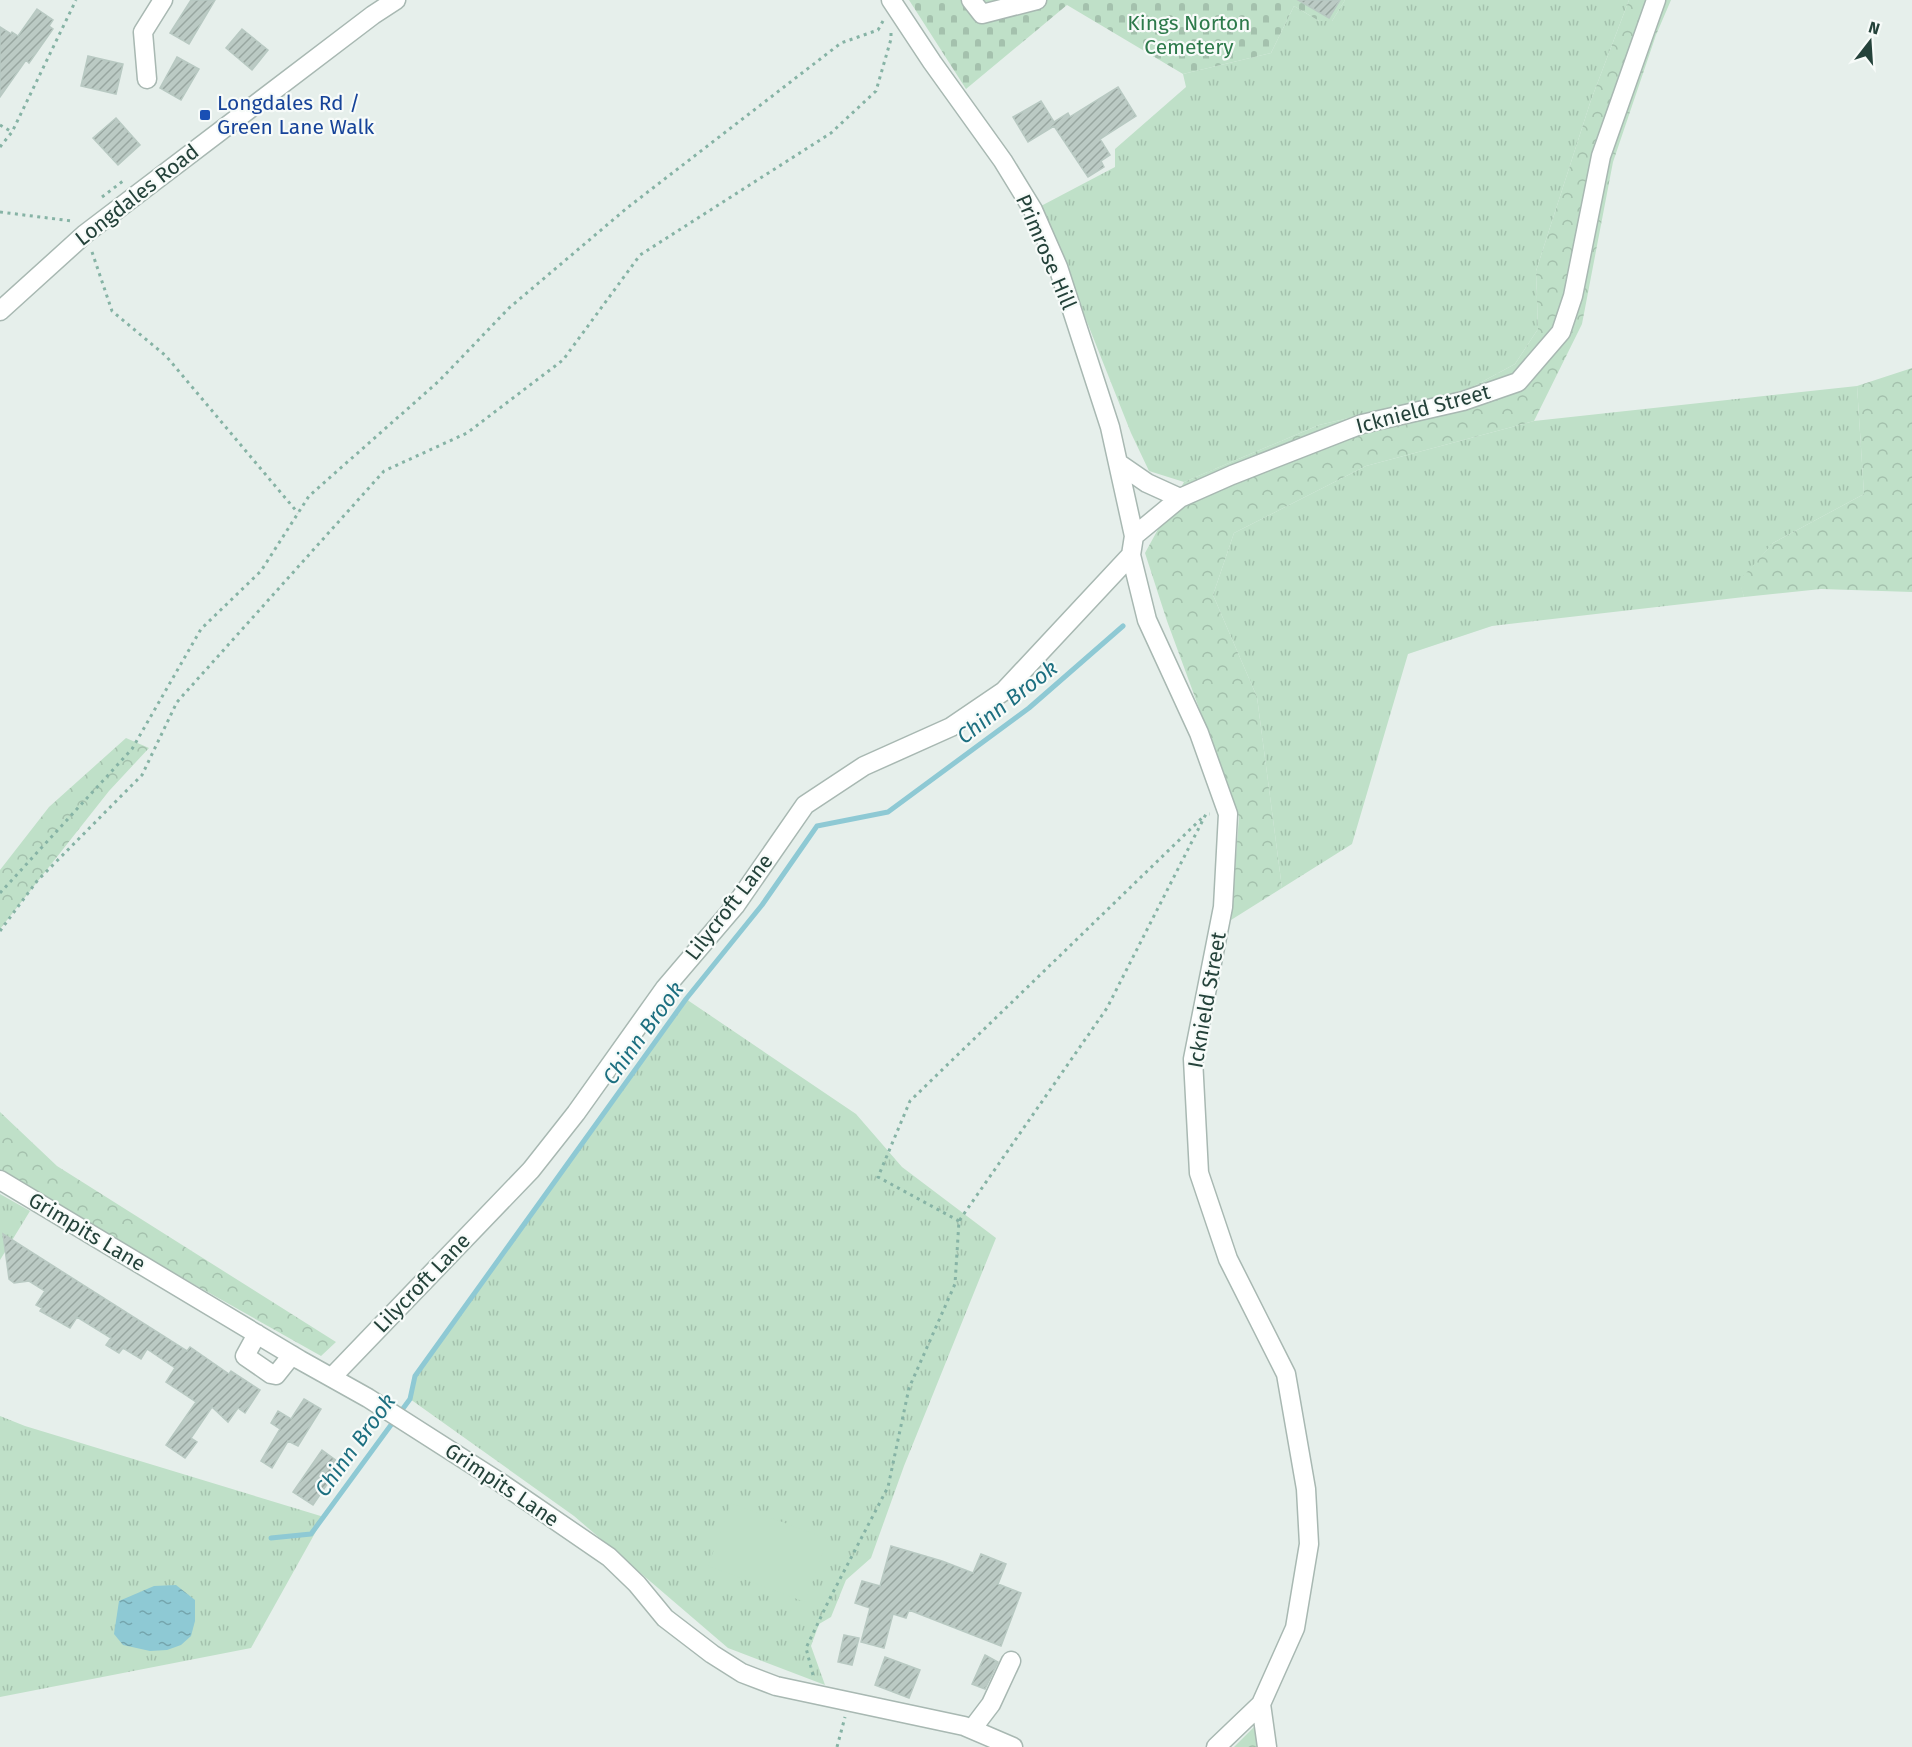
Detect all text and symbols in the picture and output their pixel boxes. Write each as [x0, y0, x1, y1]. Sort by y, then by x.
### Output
park label: Kings Norton Cemetery [1127, 10, 1251, 60]
north arrow [1840, 12, 1900, 72]
text: N [1866, 17, 1882, 39]
place label: Longdales Rd / Green Lane Walk [217, 90, 375, 140]
marker: Longdales Rd / Green Lane Walk [198, 108, 212, 122]
street label: Longdales Road [70, 139, 204, 251]
street label: Primrose Hill [1010, 190, 1082, 314]
street label: Icknield Street [1353, 379, 1493, 439]
water label: Chinn Brook [951, 654, 1063, 750]
street label: Lilycroft Lane [679, 849, 779, 965]
street label: Icknield Street [1182, 929, 1232, 1070]
water label: Chinn Brook [597, 976, 689, 1090]
street label: Grimpits Lane [24, 1187, 150, 1277]
street label: Lilycroft Lane [368, 1228, 476, 1338]
water label: Chinn Brook [309, 1388, 401, 1502]
street label: Grimpits Lane [440, 1437, 564, 1533]

